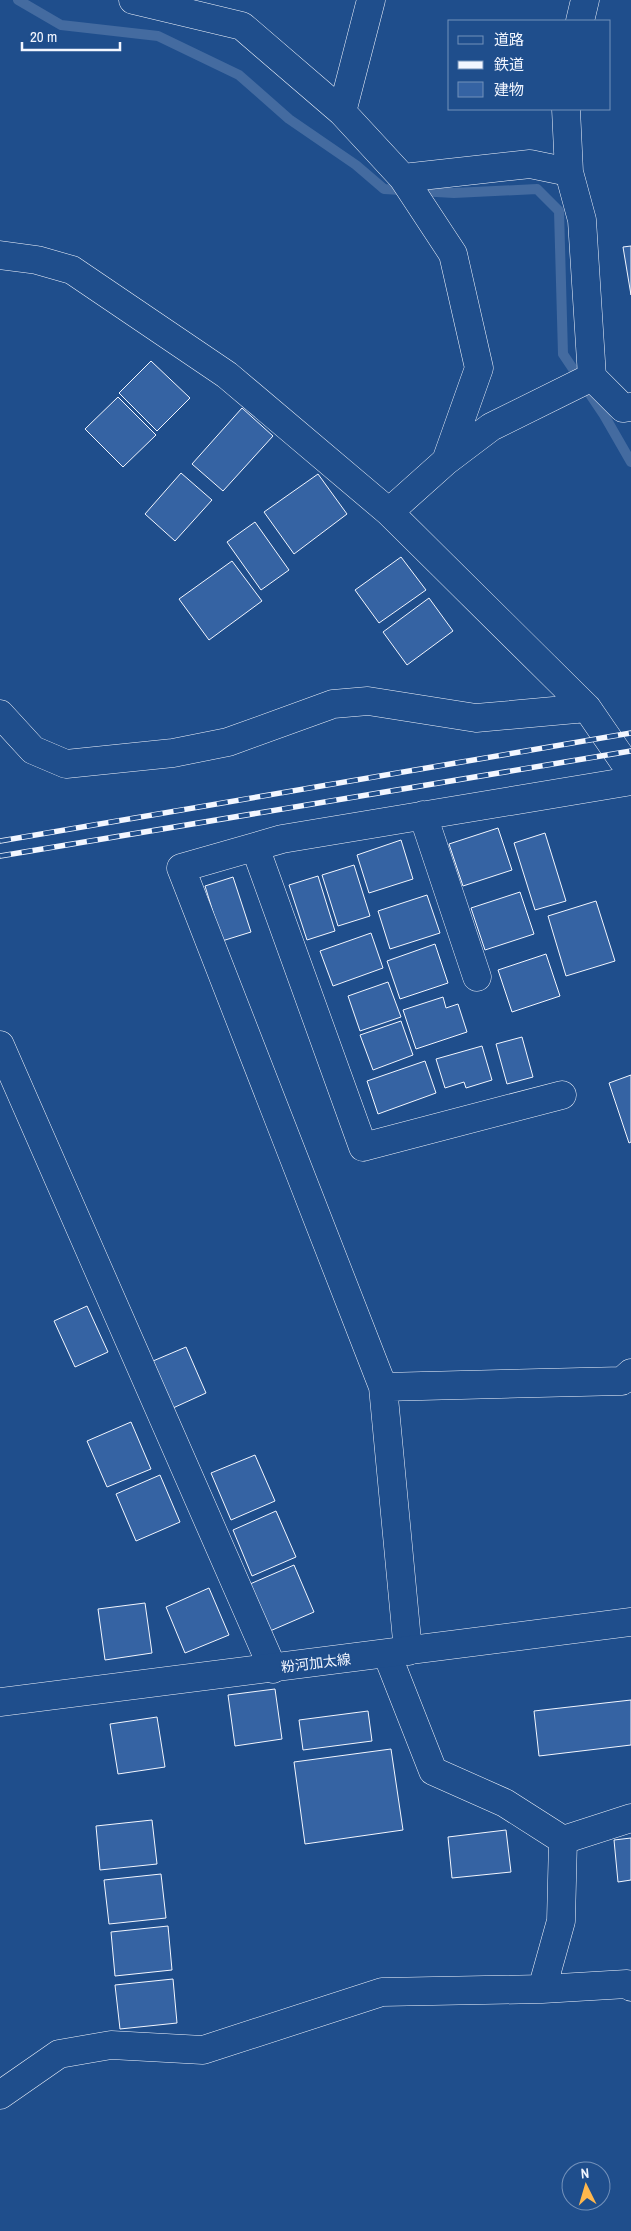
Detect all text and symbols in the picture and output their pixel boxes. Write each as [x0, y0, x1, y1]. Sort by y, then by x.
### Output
scale bar [22, 20, 120, 52]
legend [448, 20, 611, 110]
text: 20 m [30, 26, 57, 47]
text: 道路 [494, 29, 524, 50]
text: 鉄道 [494, 54, 524, 75]
text: 建物 [494, 79, 524, 100]
street label: 粉河加太線 [280, 1650, 352, 1676]
north arrow [561, 2161, 611, 2211]
text: N [580, 2164, 590, 2182]

